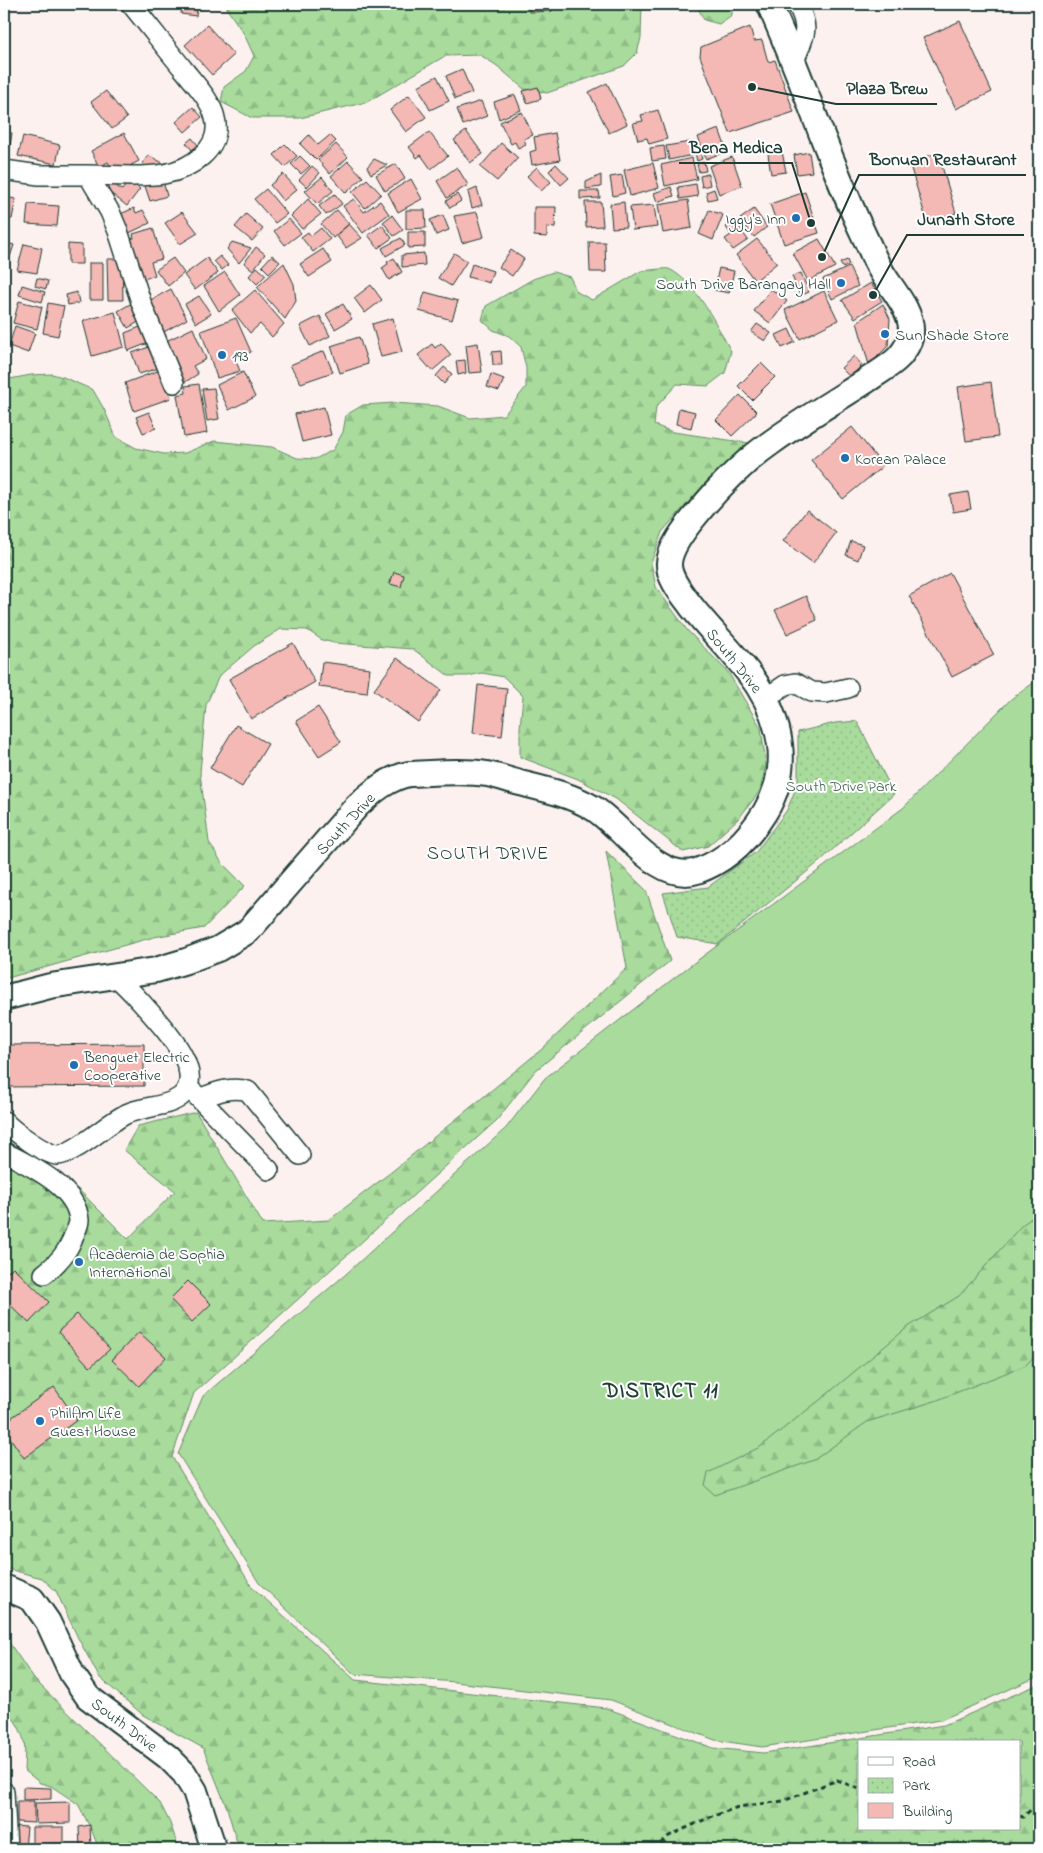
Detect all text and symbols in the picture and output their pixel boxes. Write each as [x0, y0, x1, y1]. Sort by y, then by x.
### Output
callout: Plaza Brew [836, 71, 937, 104]
text: Plaza Brew [846, 77, 928, 103]
callout: Bena Medica [679, 130, 792, 163]
text: Bena Medica [688, 136, 783, 162]
callout: Bonuan Restaurant [859, 142, 1026, 175]
text: Bonuan Restaurant [868, 148, 1017, 174]
callout: Junath Store [907, 202, 1024, 235]
place label: Iggy's Inn [726, 208, 786, 232]
text: Junath Store [917, 208, 1016, 234]
marker: Iggy's Inn [790, 212, 802, 224]
place label: South Drive Barangay Hall [656, 273, 831, 297]
marker: South Drive Barangay Hall [835, 277, 847, 289]
place label: Sun Shade Store [895, 324, 1010, 348]
marker: Sun Shade Store [879, 328, 891, 340]
place label: 193 [232, 345, 249, 369]
marker: 193 [216, 349, 228, 361]
place label: Korean Palace [855, 448, 947, 472]
marker: Korean Palace [839, 452, 851, 464]
street label: South Drive [700, 623, 768, 700]
park label: South Drive Park [786, 775, 897, 799]
street label: South Drive [311, 787, 382, 861]
district label: SOUTH DRIVE [427, 841, 549, 868]
place label: Benguet Electric Cooperative [83, 1046, 191, 1088]
marker: Benguet Electric Cooperative [68, 1059, 80, 1071]
place label: Academia de Sophia International [89, 1243, 225, 1285]
marker: Academia de Sophia International [73, 1256, 85, 1268]
district label: DISTRICT 11 [602, 1377, 719, 1407]
place label: PhilAm Life Guest House [50, 1402, 137, 1444]
marker: PhilAm Life Guest House [34, 1415, 46, 1427]
street label: South Drive [85, 1693, 163, 1759]
legend [858, 1740, 1020, 1830]
text: Road [903, 1751, 936, 1773]
text: Park [903, 1775, 931, 1797]
text: Building [902, 1801, 952, 1824]

